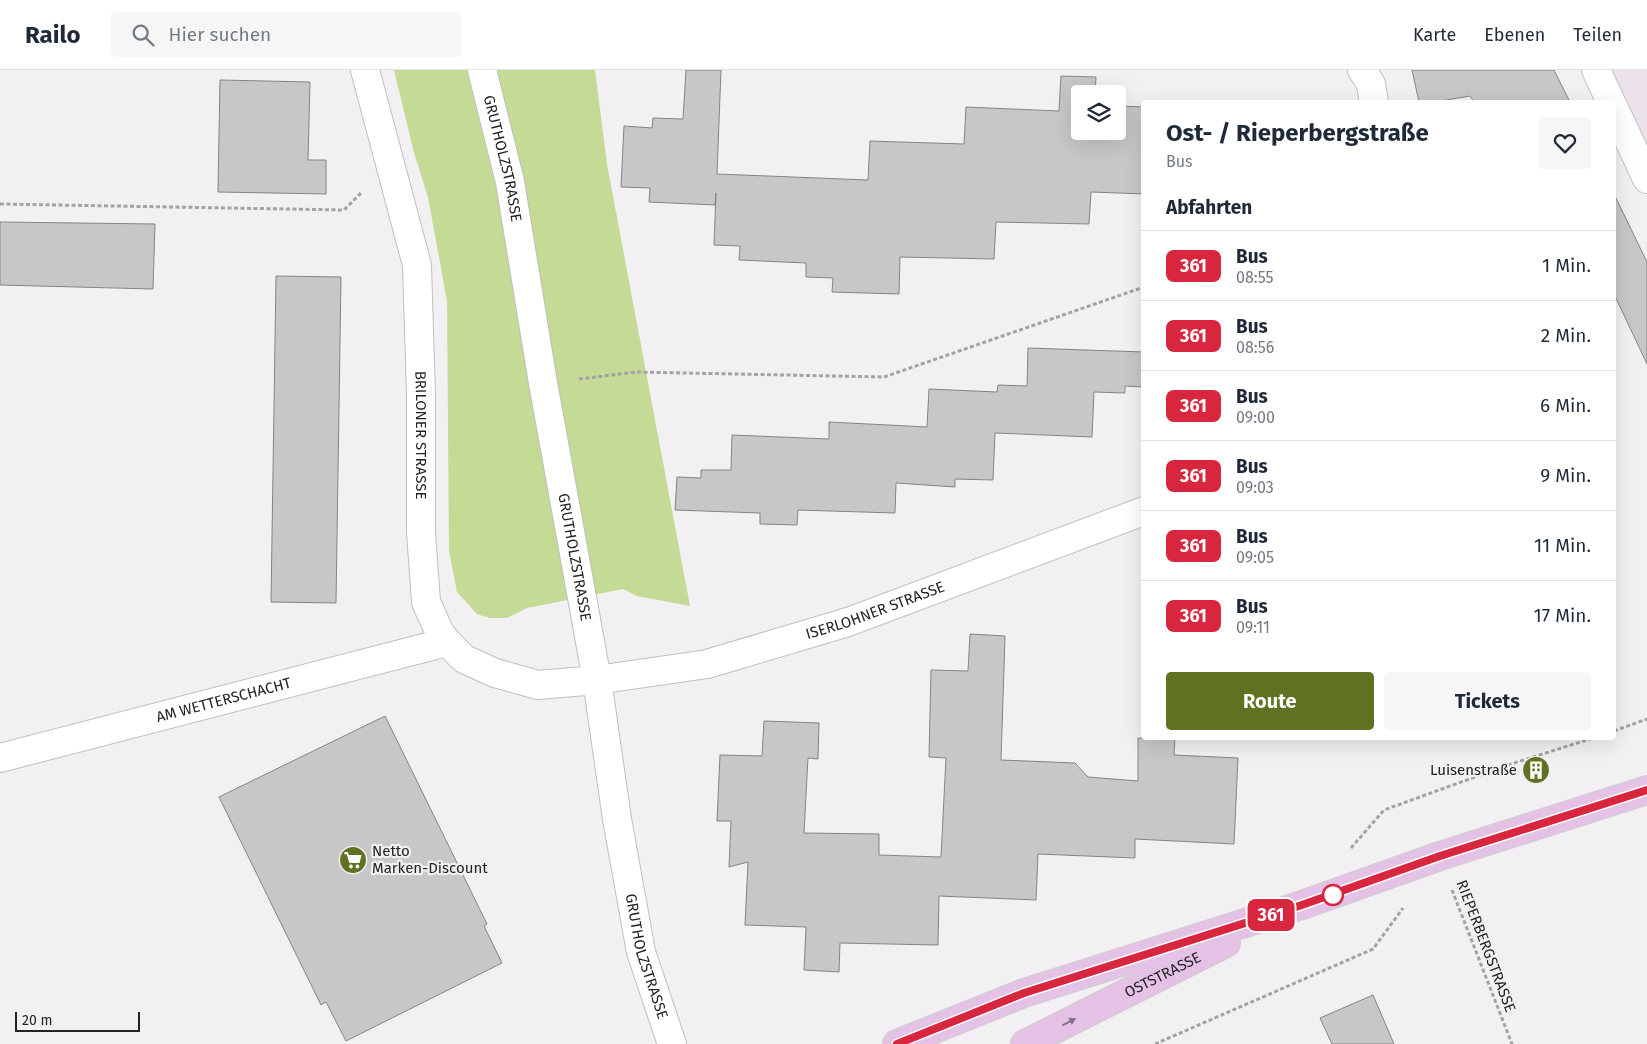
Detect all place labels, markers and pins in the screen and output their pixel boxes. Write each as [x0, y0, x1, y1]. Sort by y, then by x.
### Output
building icon: Luisenstraße [1521, 755, 1551, 785]
place label: Luisenstraße [1430, 761, 1517, 779]
place label: Netto Marken-Discount [372, 842, 488, 877]
supermarket icon: Netto Marken-Discount [338, 845, 368, 875]
unlabelled marker [1322, 884, 1344, 906]

